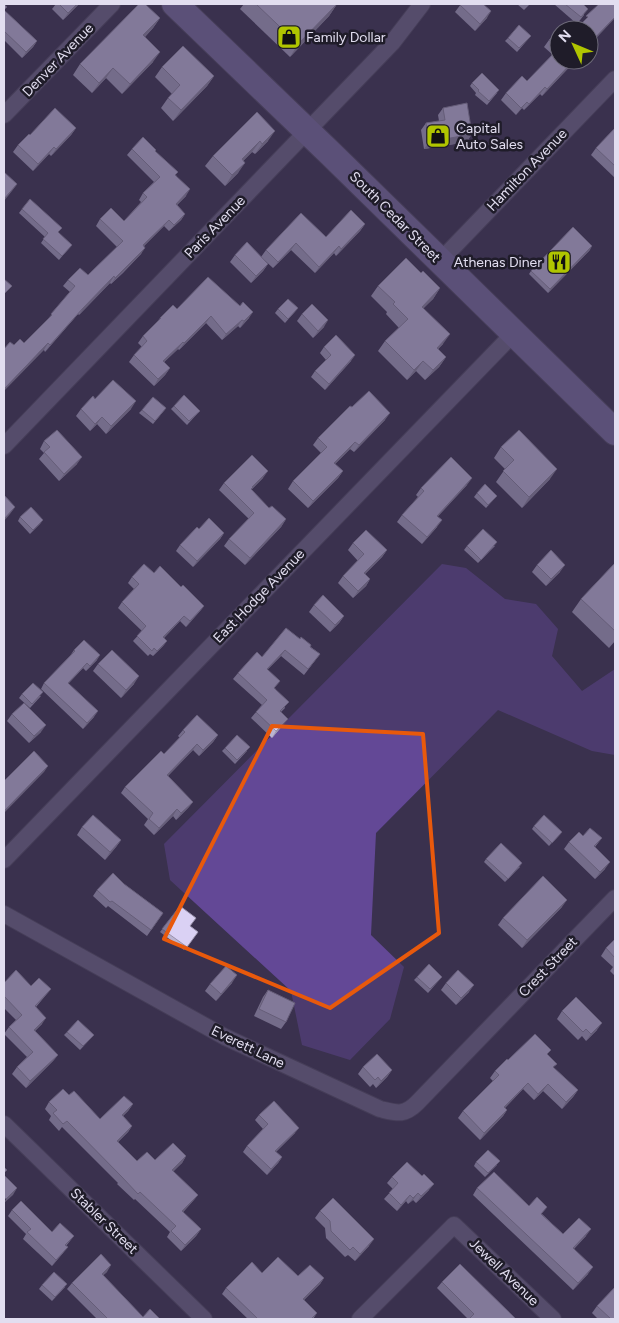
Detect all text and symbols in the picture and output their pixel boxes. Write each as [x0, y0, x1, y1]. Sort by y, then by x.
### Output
street label: Denver Avenue [19, 20, 97, 100]
north arrow [549, 20, 599, 70]
shop icon: Family Dollar [276, 24, 302, 50]
text: N [555, 27, 575, 46]
place label: Family Dollar [306, 29, 386, 46]
place label: Capital Auto Sales [456, 120, 523, 153]
shop icon: Capital Auto Sales [425, 123, 451, 149]
street label: Hamilton Avenue [483, 125, 571, 215]
street label: South Cedar Street [346, 168, 444, 266]
street label: Paris Avenue [181, 192, 249, 262]
restaurant icon: Athenas Diner [546, 249, 572, 275]
place label: Athenas Diner [454, 254, 542, 271]
street label: East Hodge Avenue [210, 545, 309, 647]
street label: Crest Street [515, 933, 581, 1001]
street label: Everett Lane [209, 1022, 288, 1072]
street label: Stabler Street [67, 1185, 141, 1257]
street label: Jewell Avenue [466, 1235, 543, 1310]

